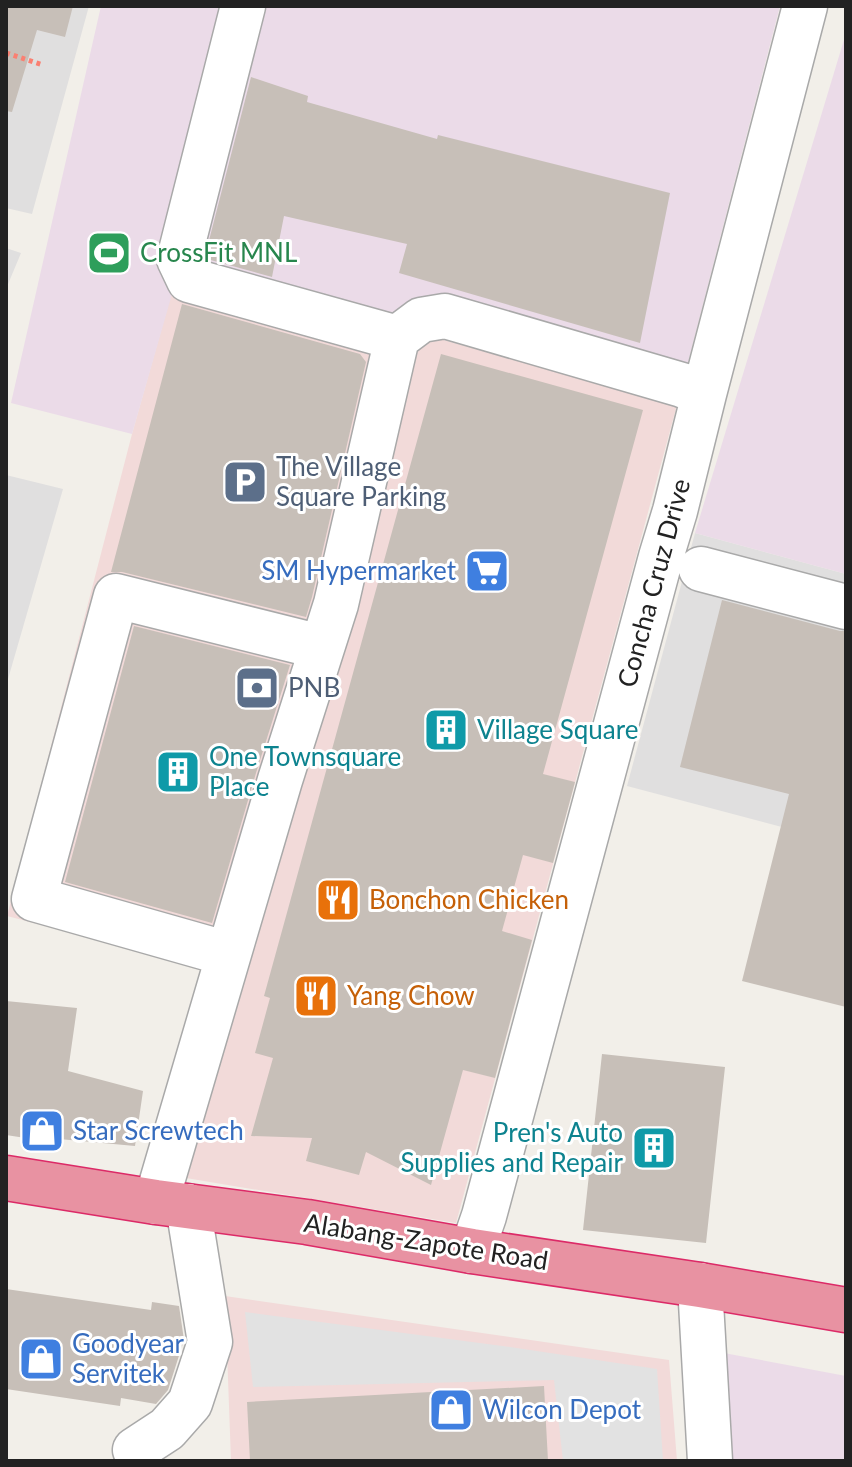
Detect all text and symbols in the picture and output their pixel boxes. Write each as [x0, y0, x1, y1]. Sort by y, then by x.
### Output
sports icon: CrossFit MNL [85, 229, 133, 277]
place label: CrossFit MNL [140, 236, 297, 268]
place label: The Village Square Parking [276, 450, 446, 512]
parking icon: The Village Square Parking [221, 458, 269, 506]
street label: Concha Cruz Drive [610, 475, 696, 690]
supermarket icon: SM Hypermarket [463, 547, 511, 595]
place label: SM Hypermarket [261, 554, 457, 586]
bank icon: PNB [233, 664, 281, 712]
place label: PNB [288, 671, 340, 703]
building icon: Village Square [422, 706, 470, 754]
place label: Village Square [477, 713, 638, 745]
place label: One Townsquare Place [209, 740, 401, 802]
building icon: One Townsquare Place [154, 748, 202, 796]
restaurant icon: Bonchon Chicken [314, 876, 362, 924]
place label: Bonchon Chicken [369, 883, 569, 915]
restaurant icon: Yang Chow [292, 972, 340, 1020]
place label: Yang Chow [347, 979, 475, 1011]
shop icon: Star Screwtech [18, 1107, 66, 1155]
place label: Star Screwtech [73, 1114, 244, 1146]
place label: Pren's Auto Supplies and Repair [400, 1116, 624, 1178]
building icon: Pren's Auto Supplies and Repair [630, 1124, 678, 1172]
street label: Alabang-Zapote Road [302, 1206, 550, 1276]
place label: Goodyear Servitek [72, 1327, 185, 1389]
shop icon: Goodyear Servitek [17, 1335, 65, 1383]
shop icon: Wilcon Depot [427, 1386, 475, 1434]
place label: Wilcon Depot [482, 1393, 642, 1425]

